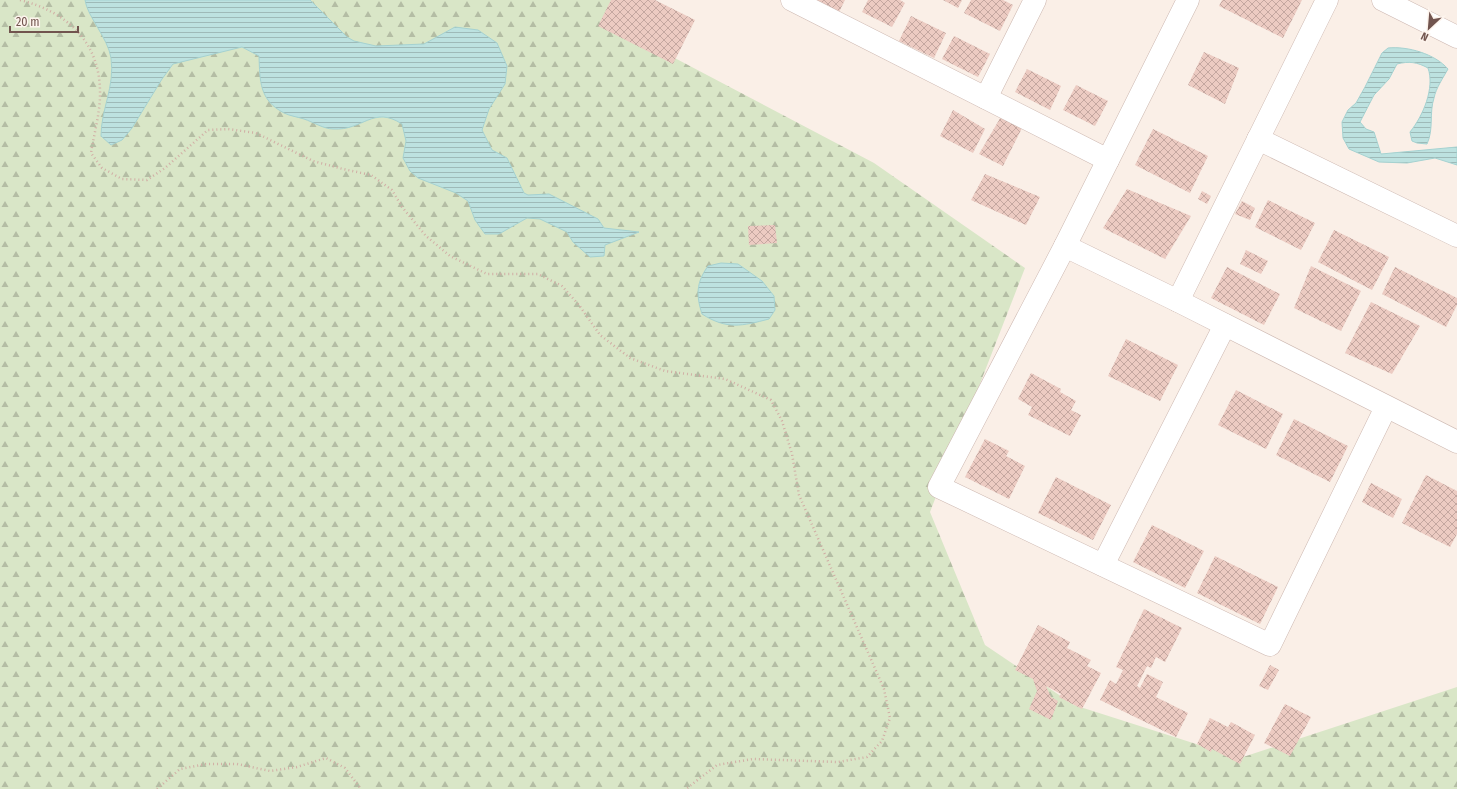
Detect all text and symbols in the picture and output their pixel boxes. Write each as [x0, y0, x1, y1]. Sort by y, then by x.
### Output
scale bar [10, 8, 78, 34]
north arrow [1409, 8, 1449, 48]
text: 20 m [16, 15, 40, 29]
text: N [1419, 29, 1431, 44]

